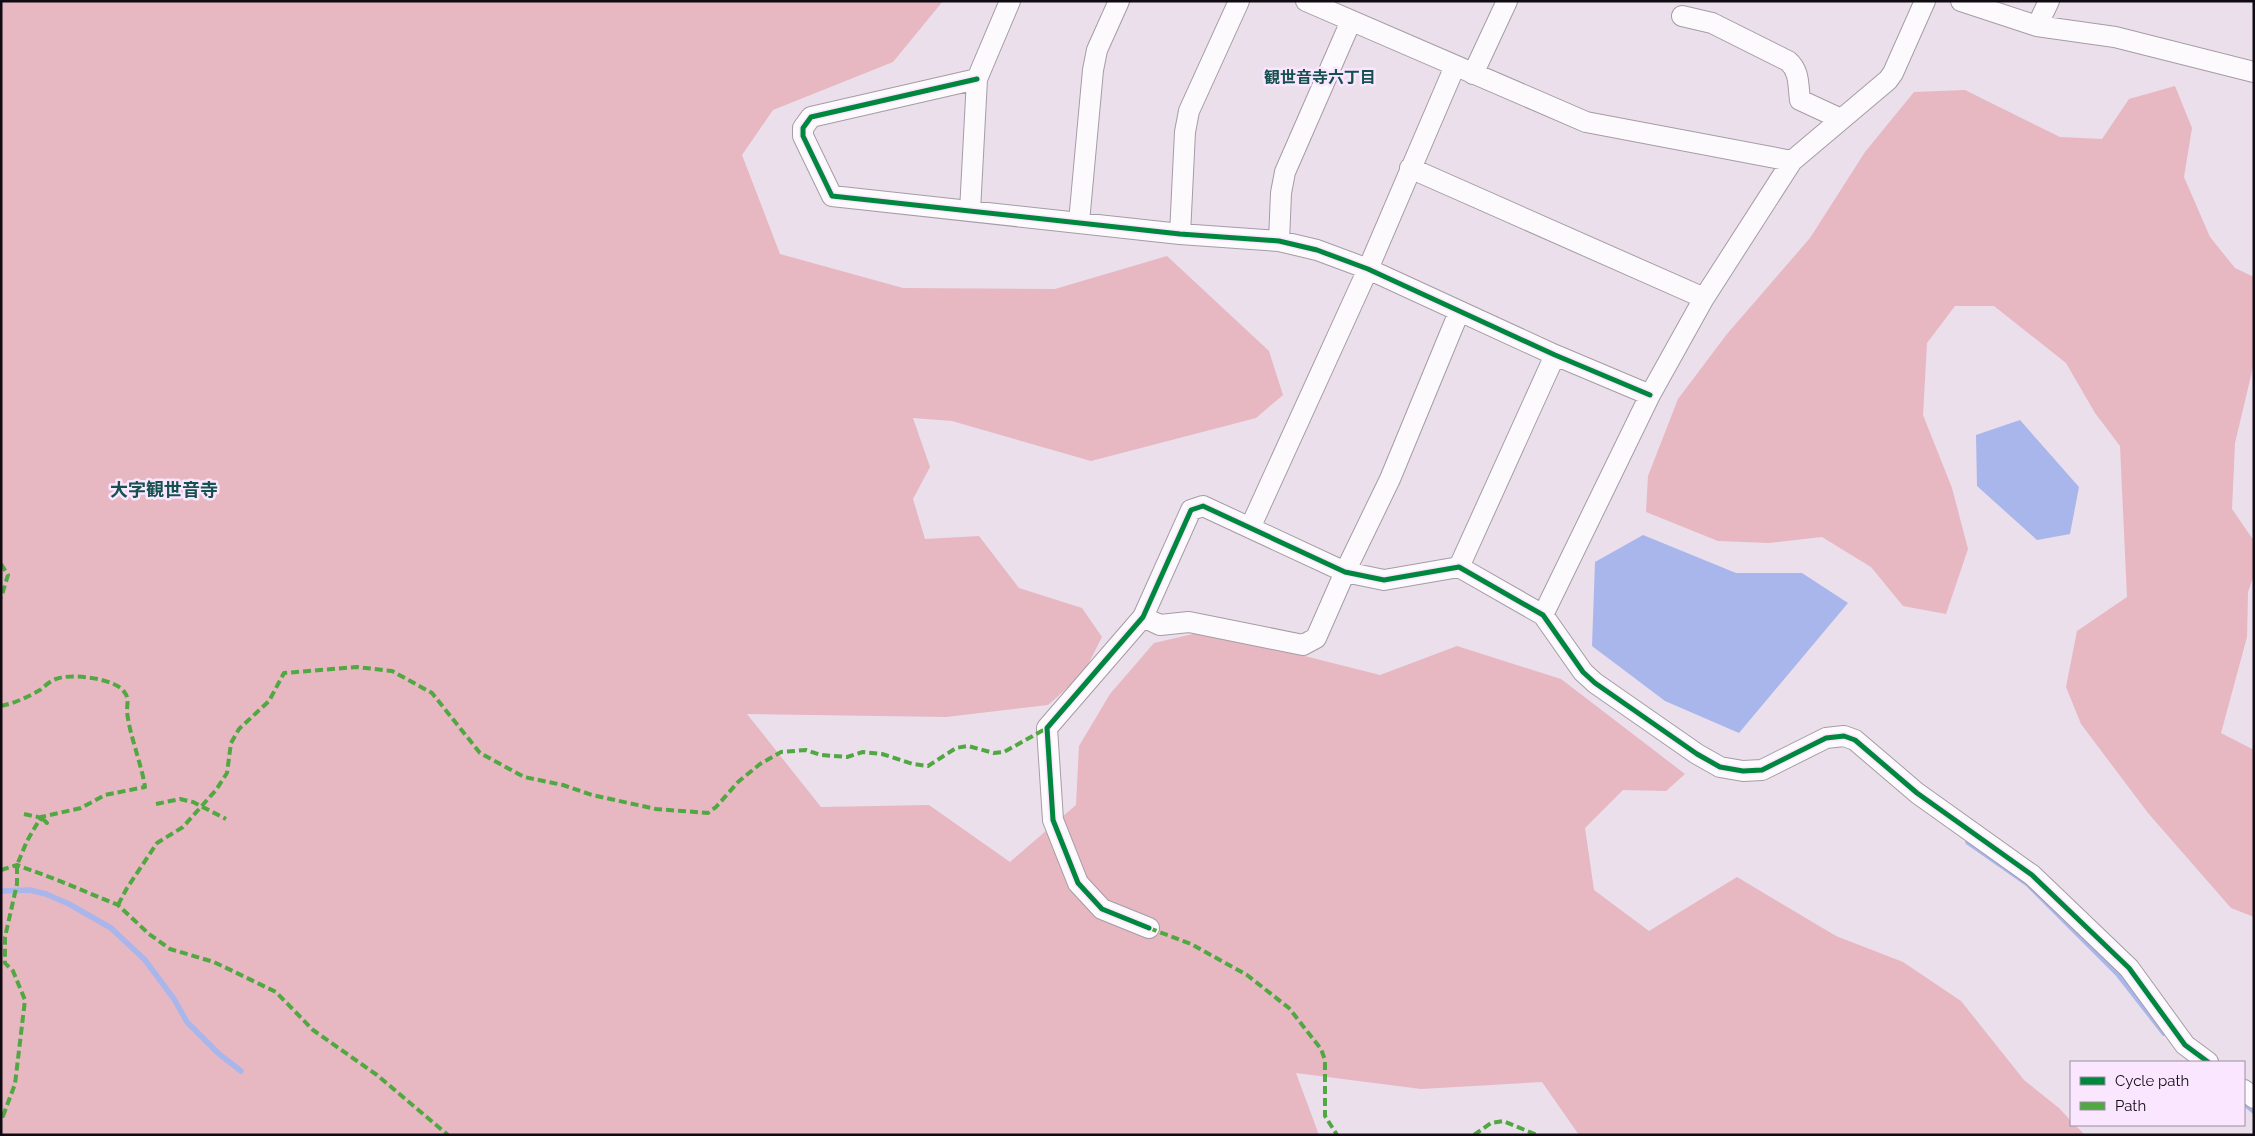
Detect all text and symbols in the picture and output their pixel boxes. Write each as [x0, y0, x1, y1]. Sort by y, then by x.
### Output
district label: 観世音寺六丁目 [1264, 68, 1376, 87]
district label: 大字観世音寺 [110, 479, 218, 500]
legend [2070, 1061, 2245, 1126]
text: Cycle path [2115, 1072, 2189, 1090]
text: Path [2115, 1097, 2146, 1115]

